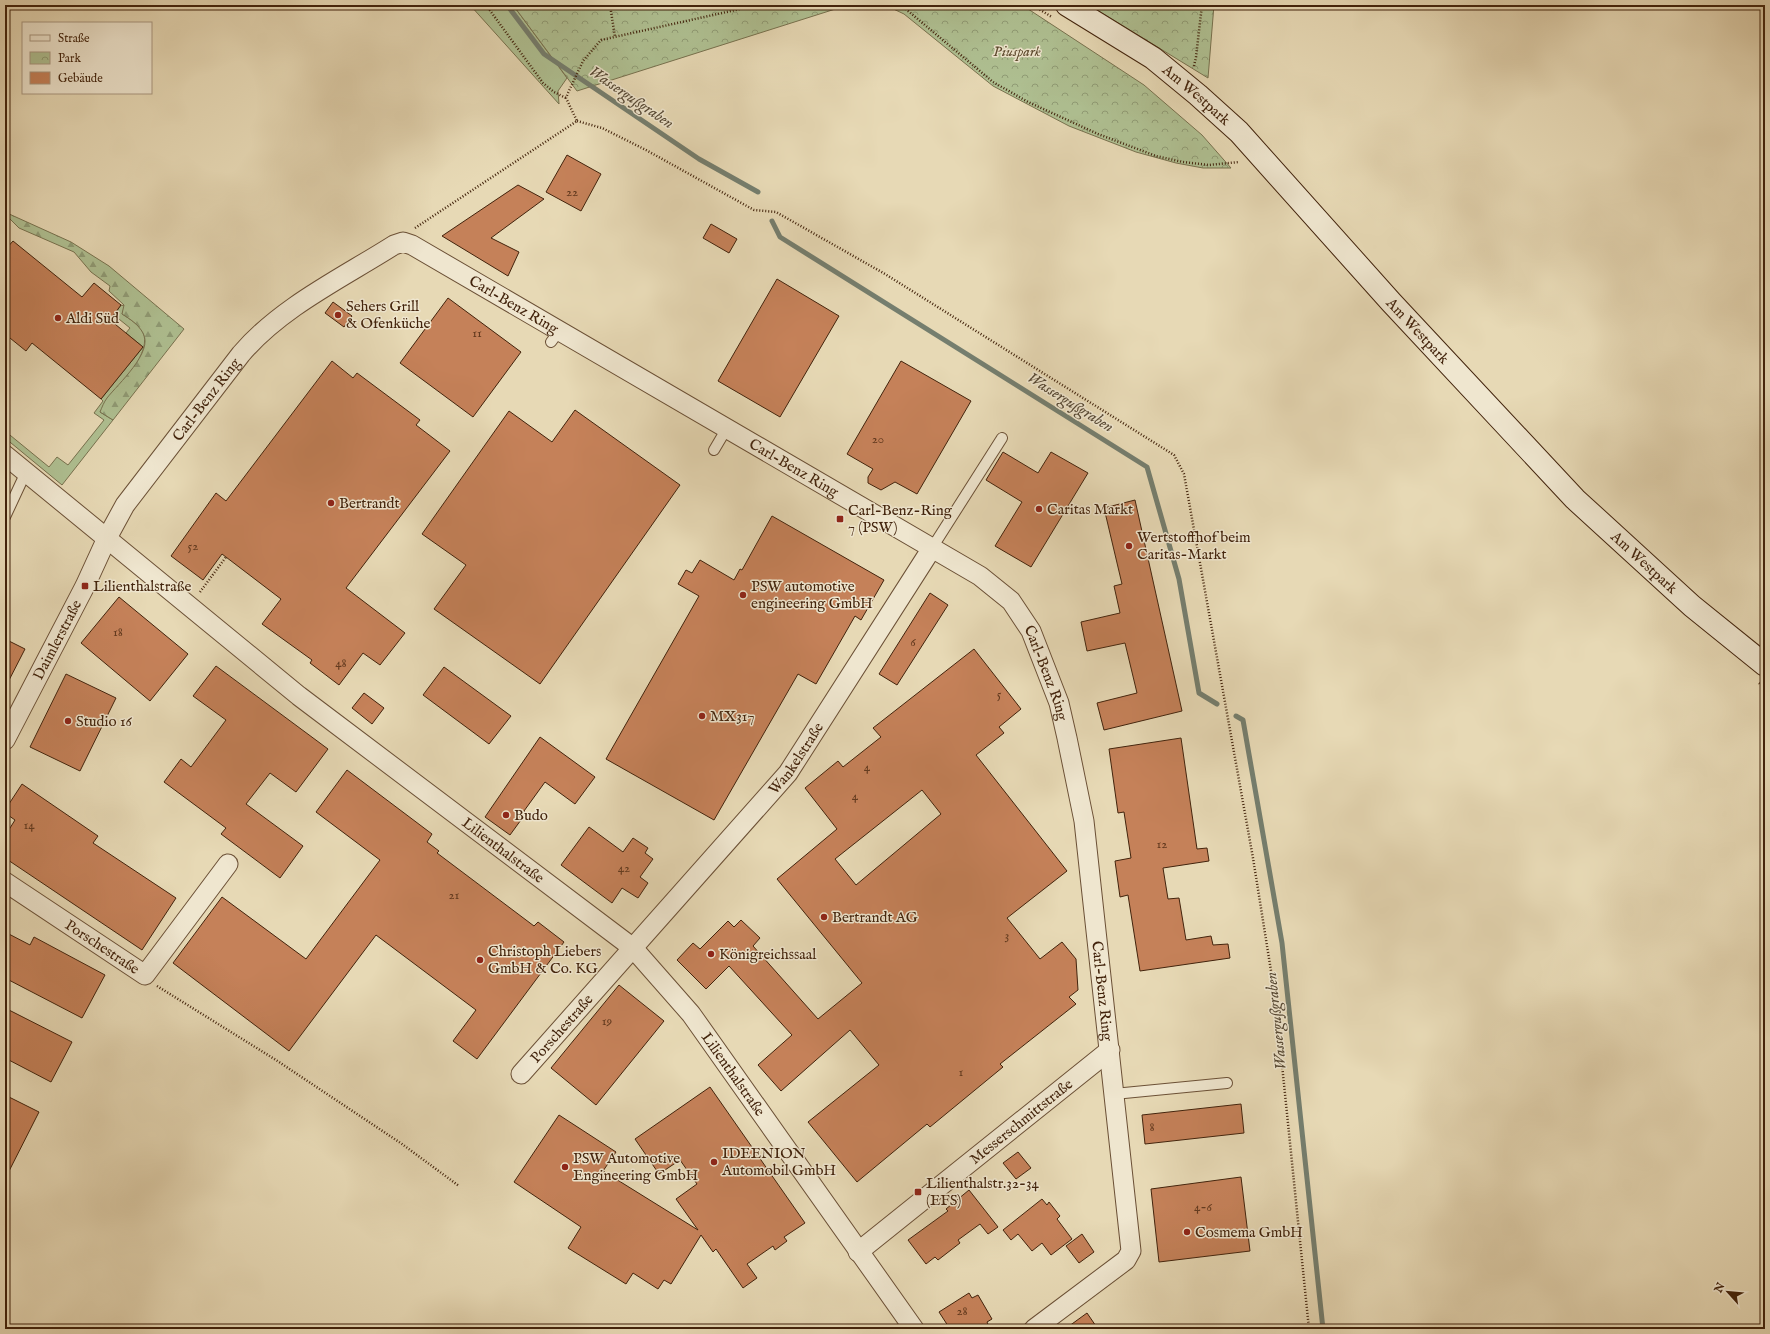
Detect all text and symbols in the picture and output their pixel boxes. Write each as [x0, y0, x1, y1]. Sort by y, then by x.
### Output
legend [22, 22, 152, 94]
text: Straße [58, 31, 90, 46]
park label: Piuspark [993, 42, 1041, 61]
text: Park [58, 51, 81, 66]
street label: Am Westpark [1158, 60, 1235, 130]
water label: Wassergußgraben [585, 62, 677, 134]
text: Gebäude [58, 71, 103, 86]
house number: 22 [566, 184, 578, 201]
street label: Carl-Benz Ring [466, 271, 563, 338]
street label: Am Westpark [1382, 293, 1454, 369]
place label: Sehers Grill & Ofenküche [346, 297, 430, 333]
place label: Aldi Süd [65, 309, 120, 328]
marker: Sehers Grill & Ofenküche [333, 310, 343, 320]
marker: Aldi Süd [53, 313, 63, 323]
house number: 11 [472, 325, 482, 342]
street label: Carl-Benz Ring [168, 353, 245, 445]
water label: Wassergußgraben [1023, 368, 1117, 438]
house number: 20 [872, 431, 884, 448]
street label: Carl-Benz Ring [746, 434, 843, 501]
place label: Bertrandt [339, 494, 400, 513]
marker: Bertrandt [326, 498, 336, 508]
place label: Caritas Markt [1047, 500, 1133, 519]
place label: Carl-Benz-Ring 7 (PSW) [848, 501, 953, 537]
marker: Caritas Markt [1034, 504, 1044, 514]
marker: Carl-Benz-Ring 7 (PSW) [835, 514, 845, 524]
street label: Am Westpark [1606, 526, 1682, 598]
place label: Wertstoffhof beim Caritas-Markt [1137, 528, 1251, 564]
house number: 52 [188, 538, 198, 555]
marker: Wertstoffhof beim Caritas-Markt [1124, 541, 1134, 551]
place label: Lilienthalstraße [93, 577, 191, 596]
place label: PSW automotive engineering GmbH [751, 577, 873, 613]
marker: Lilienthalstraße [80, 581, 90, 591]
marker: PSW automotive engineering GmbH [738, 590, 748, 600]
street label: Daimlerstraße [28, 596, 86, 683]
street label: Carl-Benz Ring [1020, 621, 1072, 723]
house number: 18 [113, 624, 123, 641]
house number: 6 [910, 634, 916, 651]
house number: 48 [335, 655, 347, 672]
house number: 5 [997, 686, 1002, 703]
place label: MX317 [710, 707, 754, 726]
marker: MX317 [697, 711, 707, 721]
place label: Studio 16 [76, 712, 132, 731]
marker: Studio 16 [63, 716, 73, 726]
street label: Wankelstraße [764, 718, 828, 798]
house number: 4 [864, 759, 871, 776]
house number: 4 [852, 788, 859, 805]
place label: Budo [514, 806, 548, 825]
marker: Budo [501, 810, 511, 820]
street label: Lilienthalstraße [458, 813, 548, 887]
house number: 14 [23, 817, 35, 834]
house number: 12 [1157, 836, 1167, 853]
house number: 42 [618, 860, 630, 877]
house number: 21 [449, 887, 460, 904]
place label: Bertrandt AG [832, 908, 918, 927]
marker: Bertrandt AG [819, 912, 829, 922]
street label: Porschestraße [62, 915, 143, 978]
house number: 3 [1005, 927, 1010, 944]
street label: Carl-Benz Ring [1088, 940, 1118, 1043]
place label: Christoph Liebers GmbH & Co. KG [488, 942, 601, 978]
place label: Königreichssaal [719, 945, 817, 964]
marker: Königreichssaal [706, 949, 716, 959]
marker: Christoph Liebers GmbH & Co. KG [475, 955, 485, 965]
water label: Wassergußgraben [1262, 971, 1292, 1071]
street label: Porschestraße [526, 990, 597, 1067]
house number: 19 [602, 1013, 613, 1030]
street label: Lilienthalstraße [697, 1028, 770, 1120]
house number: 1 [959, 1064, 964, 1081]
street label: Messerschmittstraße [966, 1074, 1076, 1168]
house number: 8 [1149, 1119, 1155, 1136]
place label: IDEENION Automobil GmbH [721, 1144, 836, 1180]
place label: PSW Automotive Engineering GmbH [573, 1149, 698, 1185]
marker: IDEENION Automobil GmbH [709, 1157, 719, 1167]
marker: PSW Automotive Engineering GmbH [560, 1162, 570, 1172]
place label: Lilienthalstr.32-34 (EFS) [926, 1174, 1039, 1210]
marker: Lilienthalstr.32-34 (EFS) [913, 1187, 923, 1197]
house number: 4-6 [1194, 1199, 1212, 1216]
place label: Cosmema GmbH [1195, 1223, 1303, 1242]
marker: Cosmema GmbH [1182, 1227, 1192, 1237]
north arrow [1708, 1272, 1748, 1312]
text: N [1711, 1280, 1729, 1296]
house number: 28 [956, 1303, 968, 1320]

